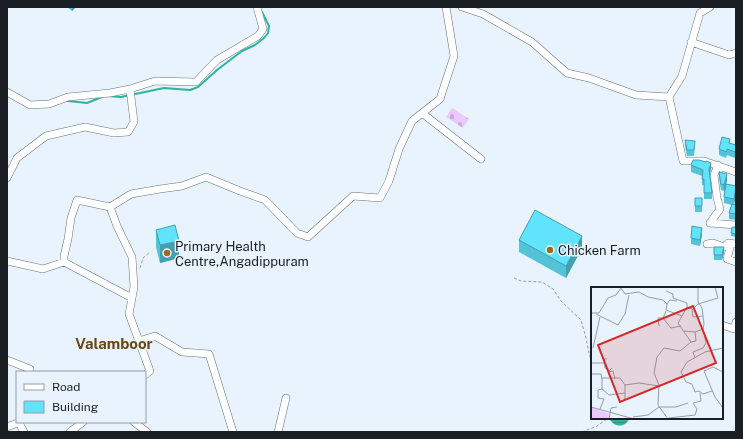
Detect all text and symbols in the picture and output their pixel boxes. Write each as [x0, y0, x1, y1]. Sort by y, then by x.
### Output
place label: Primary Health Centre,Angadippuram [175, 239, 309, 269]
place label: Chicken Farm [558, 243, 641, 258]
marker: Chicken Farm [545, 245, 555, 255]
marker: Primary Health Centre,Angadippuram [162, 248, 172, 258]
inset map [591, 287, 723, 419]
district label: Valamboor [75, 335, 153, 352]
legend [16, 371, 146, 423]
text: Road [52, 380, 80, 394]
text: Building [52, 400, 98, 414]

